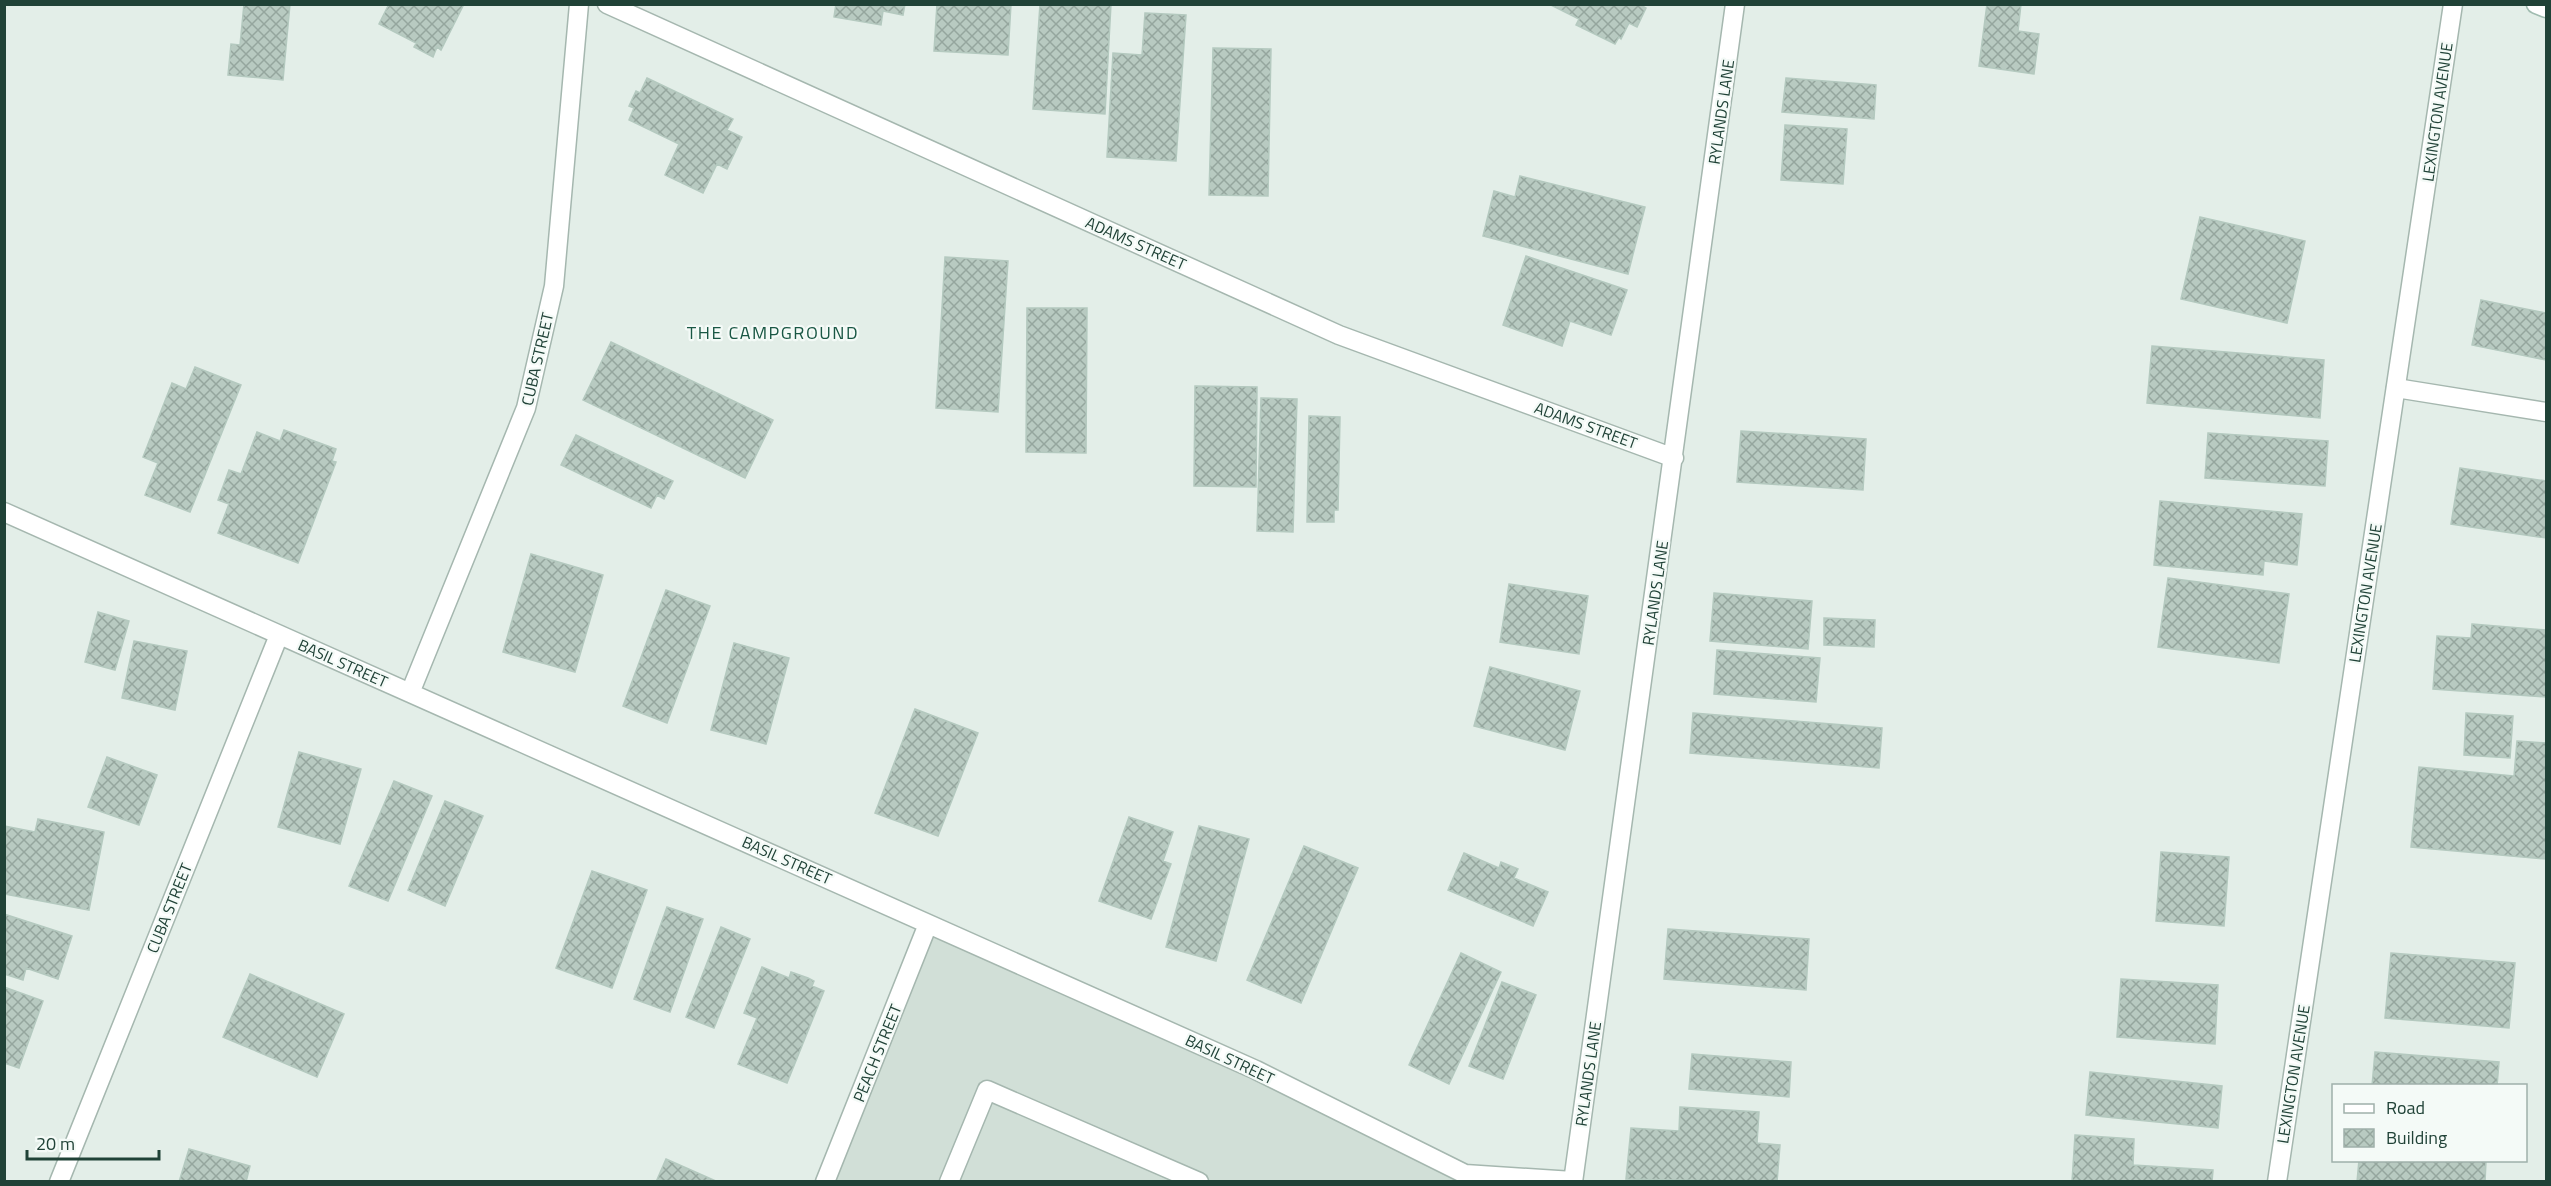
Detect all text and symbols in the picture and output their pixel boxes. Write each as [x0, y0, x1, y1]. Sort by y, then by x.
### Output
street label: LEXINGTON AVENUE [2415, 41, 2459, 183]
street label: RYLANDS LANE [1702, 58, 1740, 166]
street label: ADAMS STREET [1082, 210, 1191, 276]
street label: CUBA STREET [515, 310, 559, 408]
district label: THE CAMPGROUND [687, 319, 859, 346]
street label: ADAMS STREET [1531, 395, 1641, 455]
street label: LEXINGTON AVENUE [2342, 522, 2388, 664]
street label: RYLANDS LANE [1636, 539, 1674, 647]
street label: BASIL STREET [294, 633, 392, 694]
street label: BASIL STREET [738, 830, 836, 891]
street label: CUBA STREET [140, 859, 198, 956]
street label: PEACH STREET [846, 1000, 908, 1106]
street label: LEXINGTON AVENUE [2270, 1003, 2316, 1145]
street label: RYLANDS LANE [1569, 1020, 1607, 1128]
street label: BASIL STREET [1181, 1028, 1279, 1090]
legend [2332, 1084, 2527, 1162]
text: Road [2386, 1094, 2425, 1121]
scale bar [27, 1123, 159, 1161]
text: Building [2386, 1124, 2447, 1151]
text: 20 m [36, 1130, 75, 1157]

